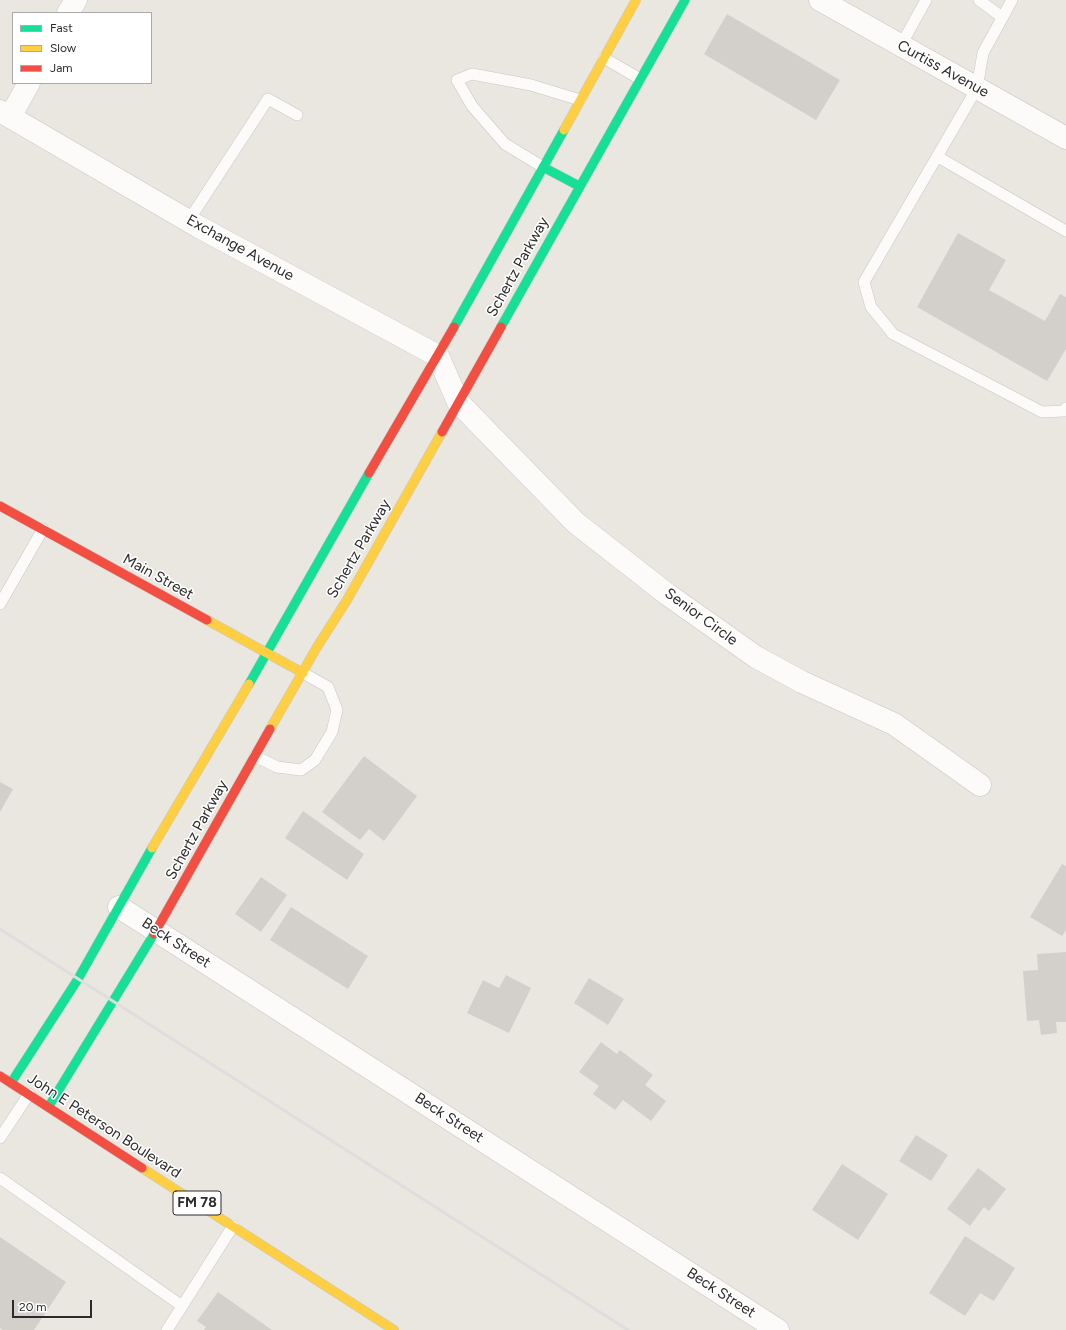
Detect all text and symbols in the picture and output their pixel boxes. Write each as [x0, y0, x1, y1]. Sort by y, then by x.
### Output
legend [12, 12, 152, 84]
text: Fast [50, 21, 73, 35]
street label: Curtiss Avenue [894, 36, 992, 102]
text: Slow [50, 41, 76, 55]
text: Jam [50, 61, 73, 75]
street label: Exchange Avenue [183, 211, 297, 285]
street label: Schertz Parkway [483, 214, 553, 320]
street label: Schertz Parkway [323, 496, 395, 602]
street label: Main Street [120, 550, 196, 604]
street label: Senior Circle [661, 585, 741, 649]
street label: Schertz Parkway [162, 777, 232, 883]
street label: Beck Street [138, 914, 214, 972]
street label: John E Peterson Boulevard [24, 1070, 184, 1182]
street label: Beck Street [411, 1089, 487, 1147]
road number: FM 78 [173, 1191, 221, 1215]
street label: Beck Street [683, 1264, 759, 1322]
scale bar [14, 1292, 94, 1318]
text: 20 m [19, 1300, 47, 1314]

